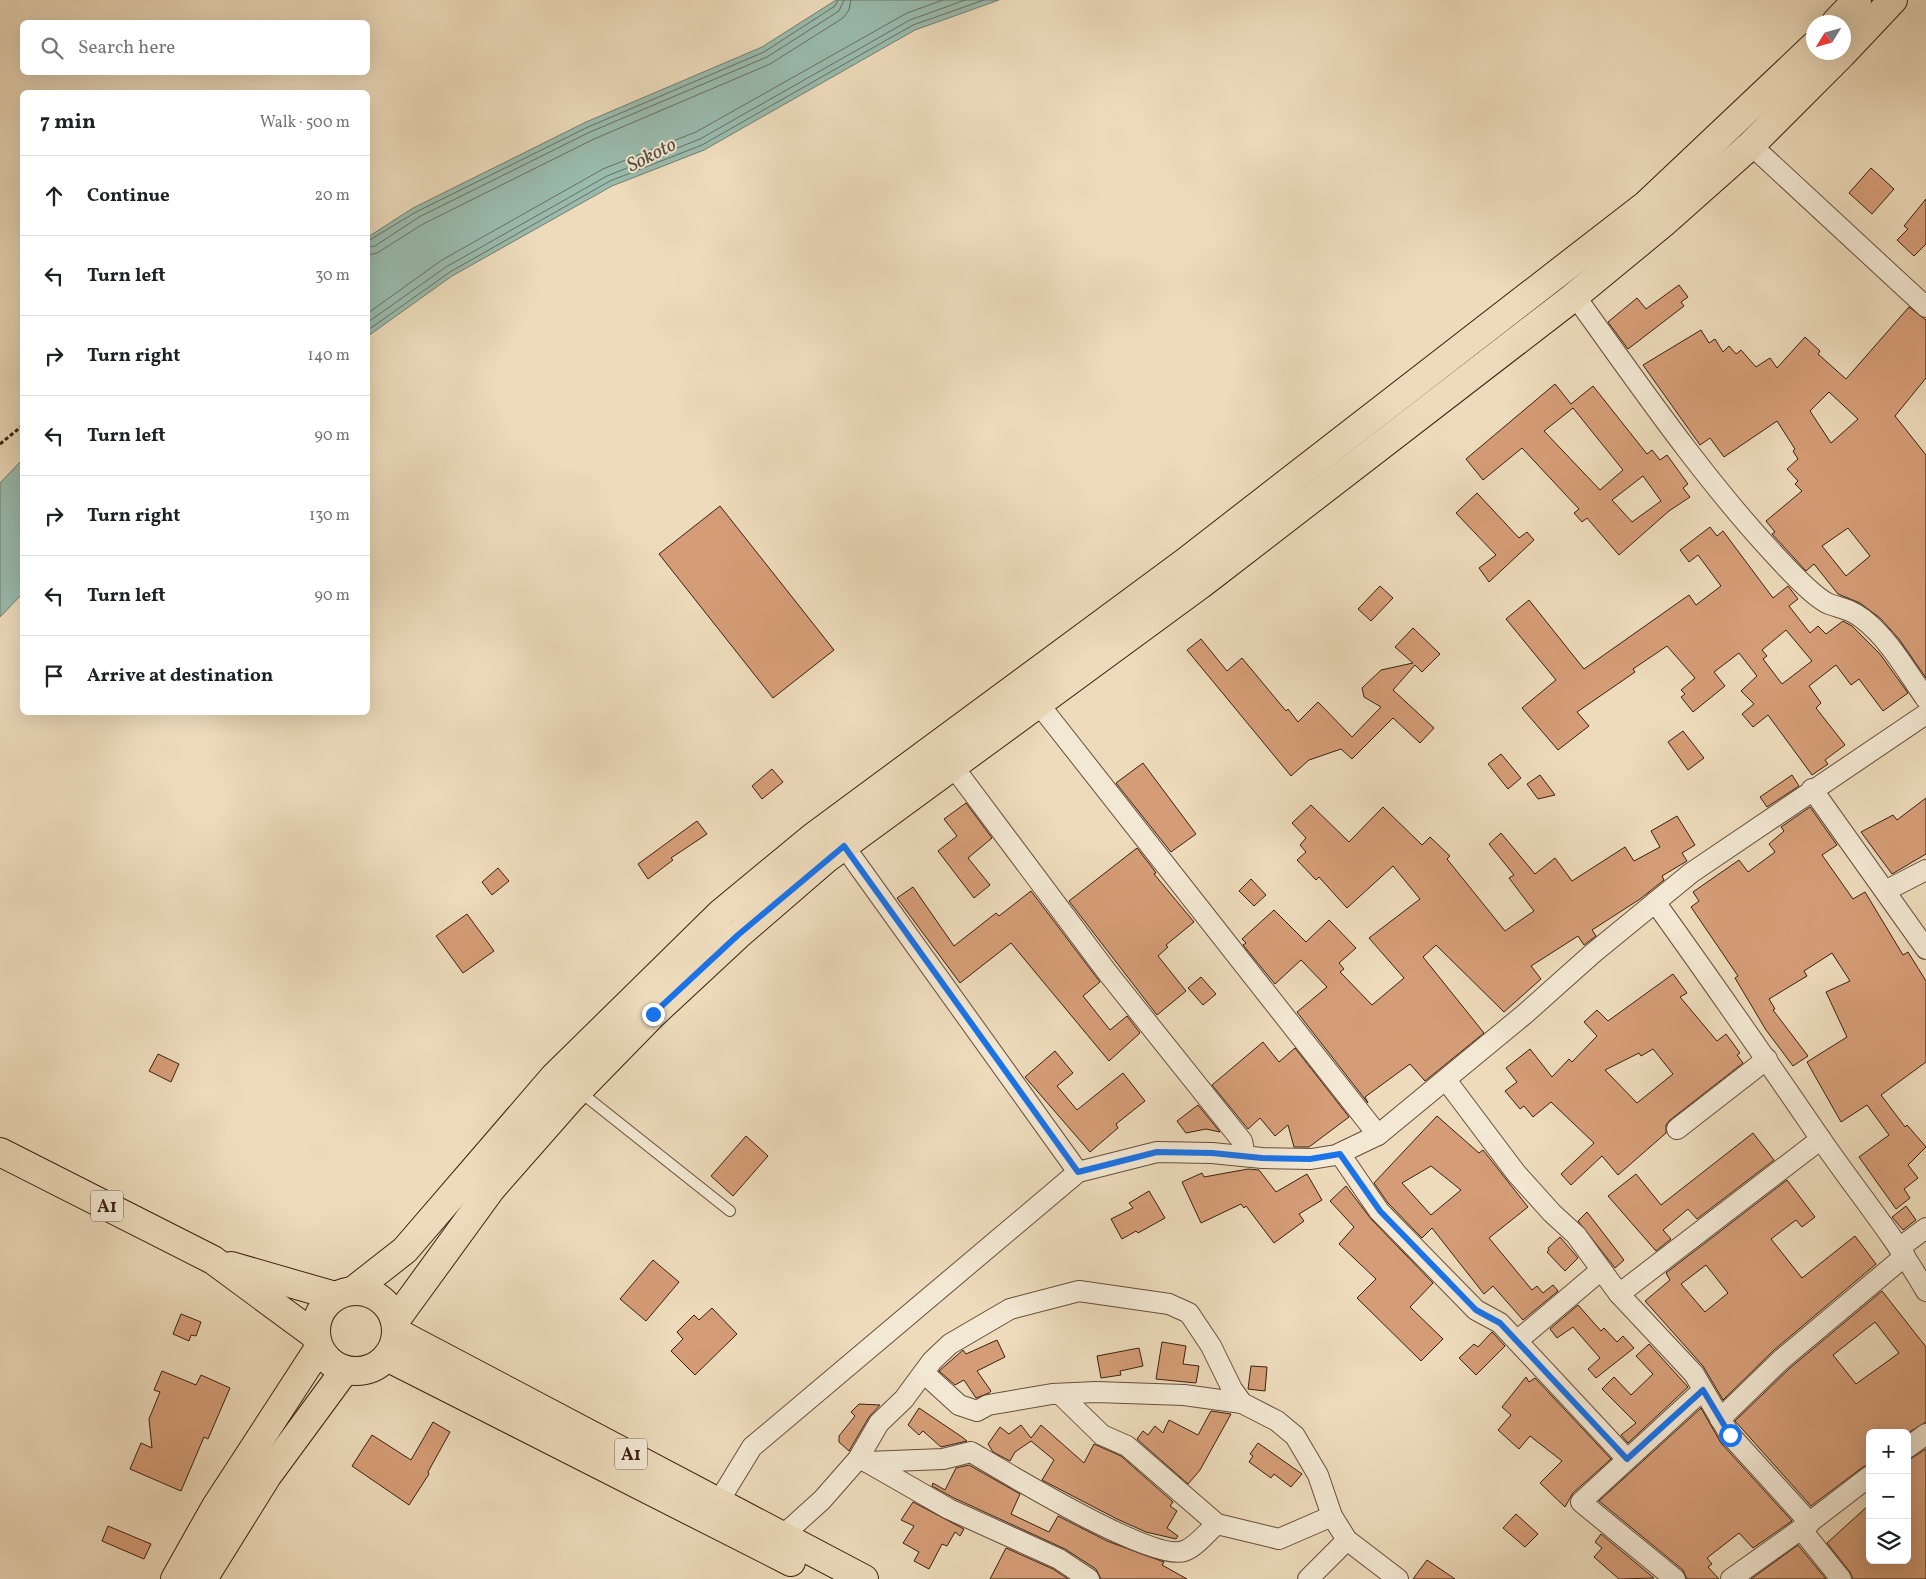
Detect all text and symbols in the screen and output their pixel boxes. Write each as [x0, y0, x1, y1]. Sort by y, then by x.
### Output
north arrow [1806, 15, 1851, 60]
search box [20, 20, 370, 75]
icon: search [38, 34, 66, 62]
text: Search here [78, 35, 175, 61]
text: 7 min [40, 108, 96, 137]
text: Walk · 500 m [260, 112, 350, 134]
water label: Sokoto [622, 131, 682, 180]
icon: ahead [40, 182, 68, 210]
text: Continue [87, 183, 170, 209]
text: 20 m [315, 185, 350, 207]
icon: left [40, 262, 68, 290]
text: Turn left [87, 263, 166, 289]
text: 30 m [315, 265, 350, 287]
icon: right [40, 342, 68, 370]
text: Turn right [87, 343, 180, 369]
text: 140 m [308, 345, 350, 367]
icon: left [40, 422, 68, 450]
text: Turn left [87, 423, 166, 449]
text: 90 m [314, 425, 350, 447]
icon: right [40, 502, 68, 530]
text: Turn right [87, 503, 180, 529]
text: 130 m [309, 505, 350, 527]
icon: left [40, 582, 68, 610]
text: Turn left [87, 583, 166, 609]
text: 90 m [314, 585, 350, 607]
icon: arrive [40, 662, 68, 690]
text: Arrive at destination [87, 663, 273, 689]
route end [642, 1003, 665, 1026]
road number: A1 [91, 1190, 123, 1222]
route start [1719, 1424, 1742, 1447]
map controls [1866, 1429, 1911, 1564]
button: + [1866, 1429, 1911, 1474]
road number: A1 [615, 1438, 647, 1470]
button: − [1866, 1474, 1911, 1519]
button: layers [1866, 1519, 1911, 1564]

